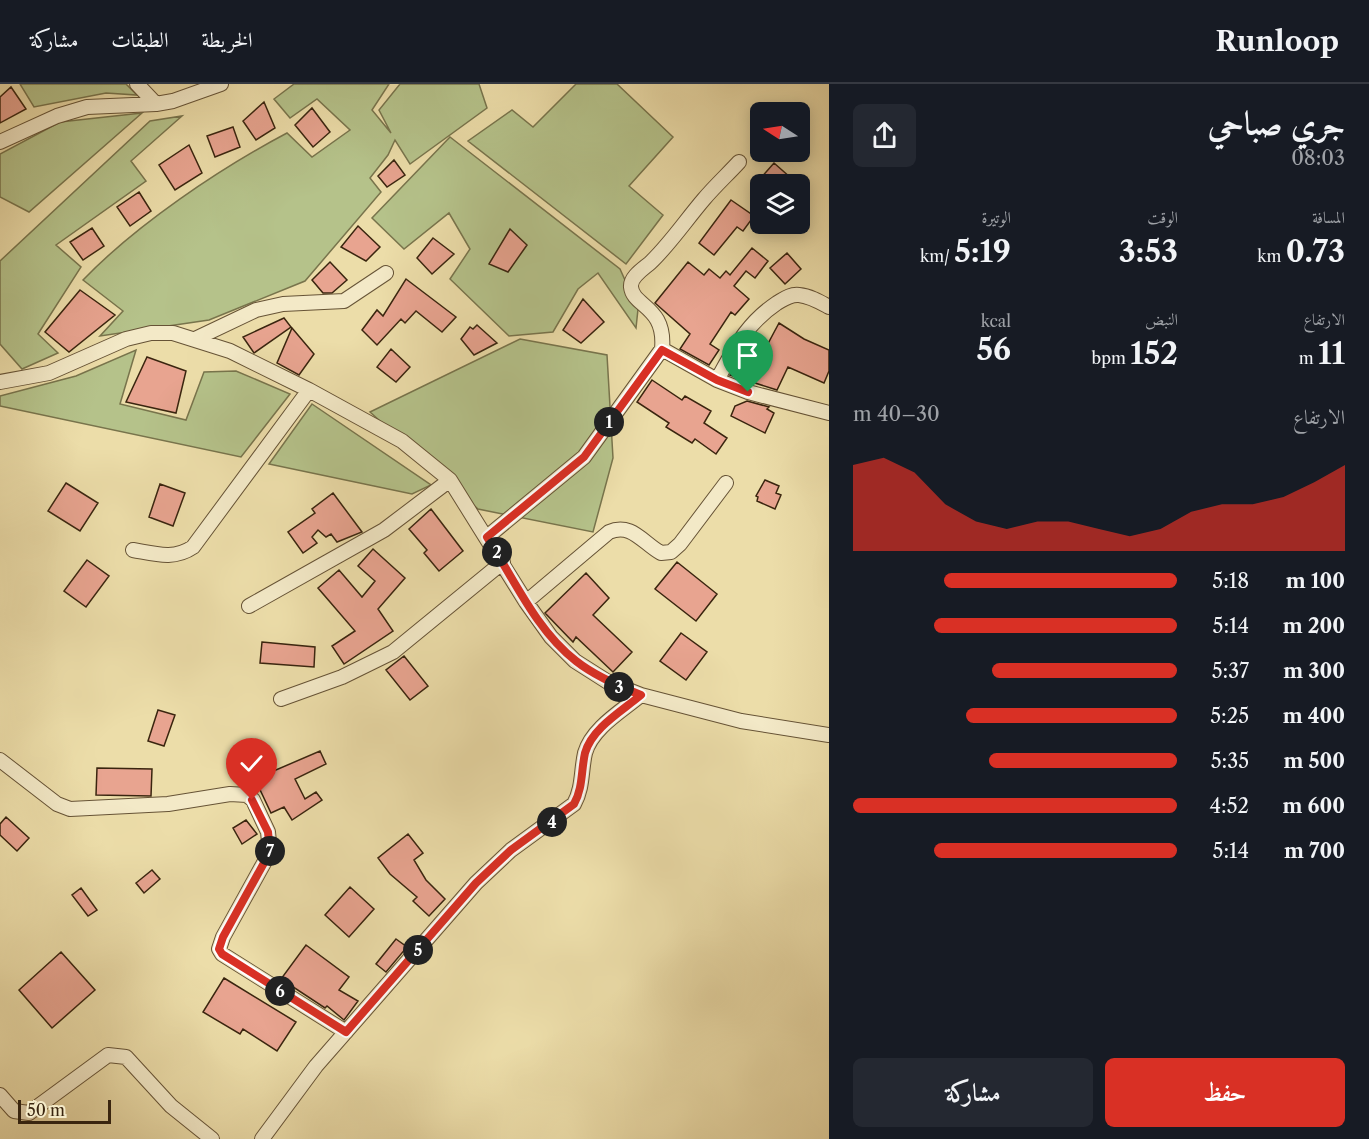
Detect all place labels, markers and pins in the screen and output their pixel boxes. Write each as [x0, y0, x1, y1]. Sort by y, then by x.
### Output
pin [722, 330, 773, 392]
pin: 1 [594, 407, 624, 437]
pin: 2 [482, 537, 512, 567]
pin: 3 [604, 672, 634, 702]
pin [226, 738, 277, 800]
pin: 4 [537, 807, 567, 837]
pin: 7 [255, 836, 285, 866]
pin: 5 [403, 935, 433, 965]
pin: 6 [265, 976, 295, 1006]

